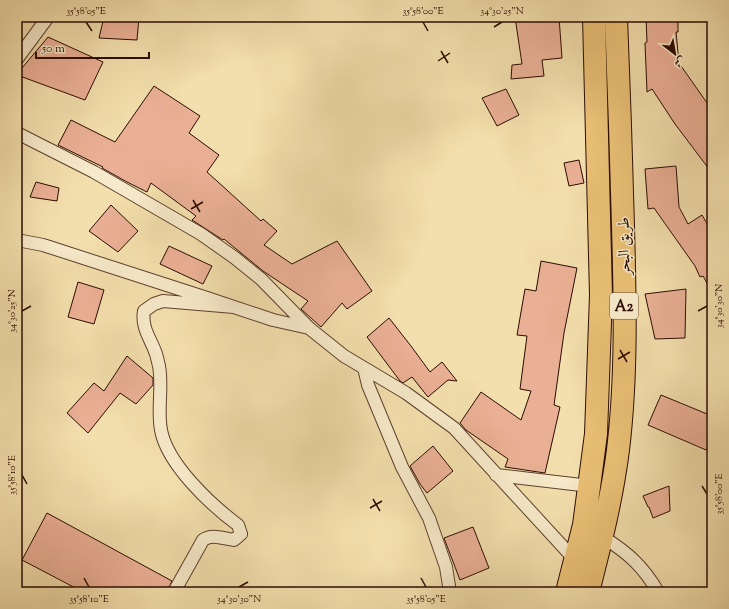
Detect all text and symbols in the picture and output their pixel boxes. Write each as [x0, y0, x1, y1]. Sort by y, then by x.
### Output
text: 35°58'05"E [66, 4, 106, 19]
text: 35°58'00"E [402, 4, 444, 19]
text: 34°30'25"N [480, 4, 524, 19]
scale bar [36, 34, 149, 60]
north arrow [655, 34, 695, 74]
text: 50 m [41, 40, 65, 58]
text: ش [671, 52, 688, 71]
street label: طريق البحر [613, 217, 638, 277]
text: 34°30'30"N [712, 284, 727, 328]
text: 34°30'25"N [5, 289, 20, 333]
road number: A2 [610, 293, 638, 319]
text: 35°58'10"E [5, 455, 20, 495]
text: 35°58'00"E [712, 473, 727, 515]
text: 35°58'10"E [69, 592, 109, 607]
text: 34°30'30"N [217, 592, 261, 607]
text: 35°58'05"E [406, 592, 446, 607]

